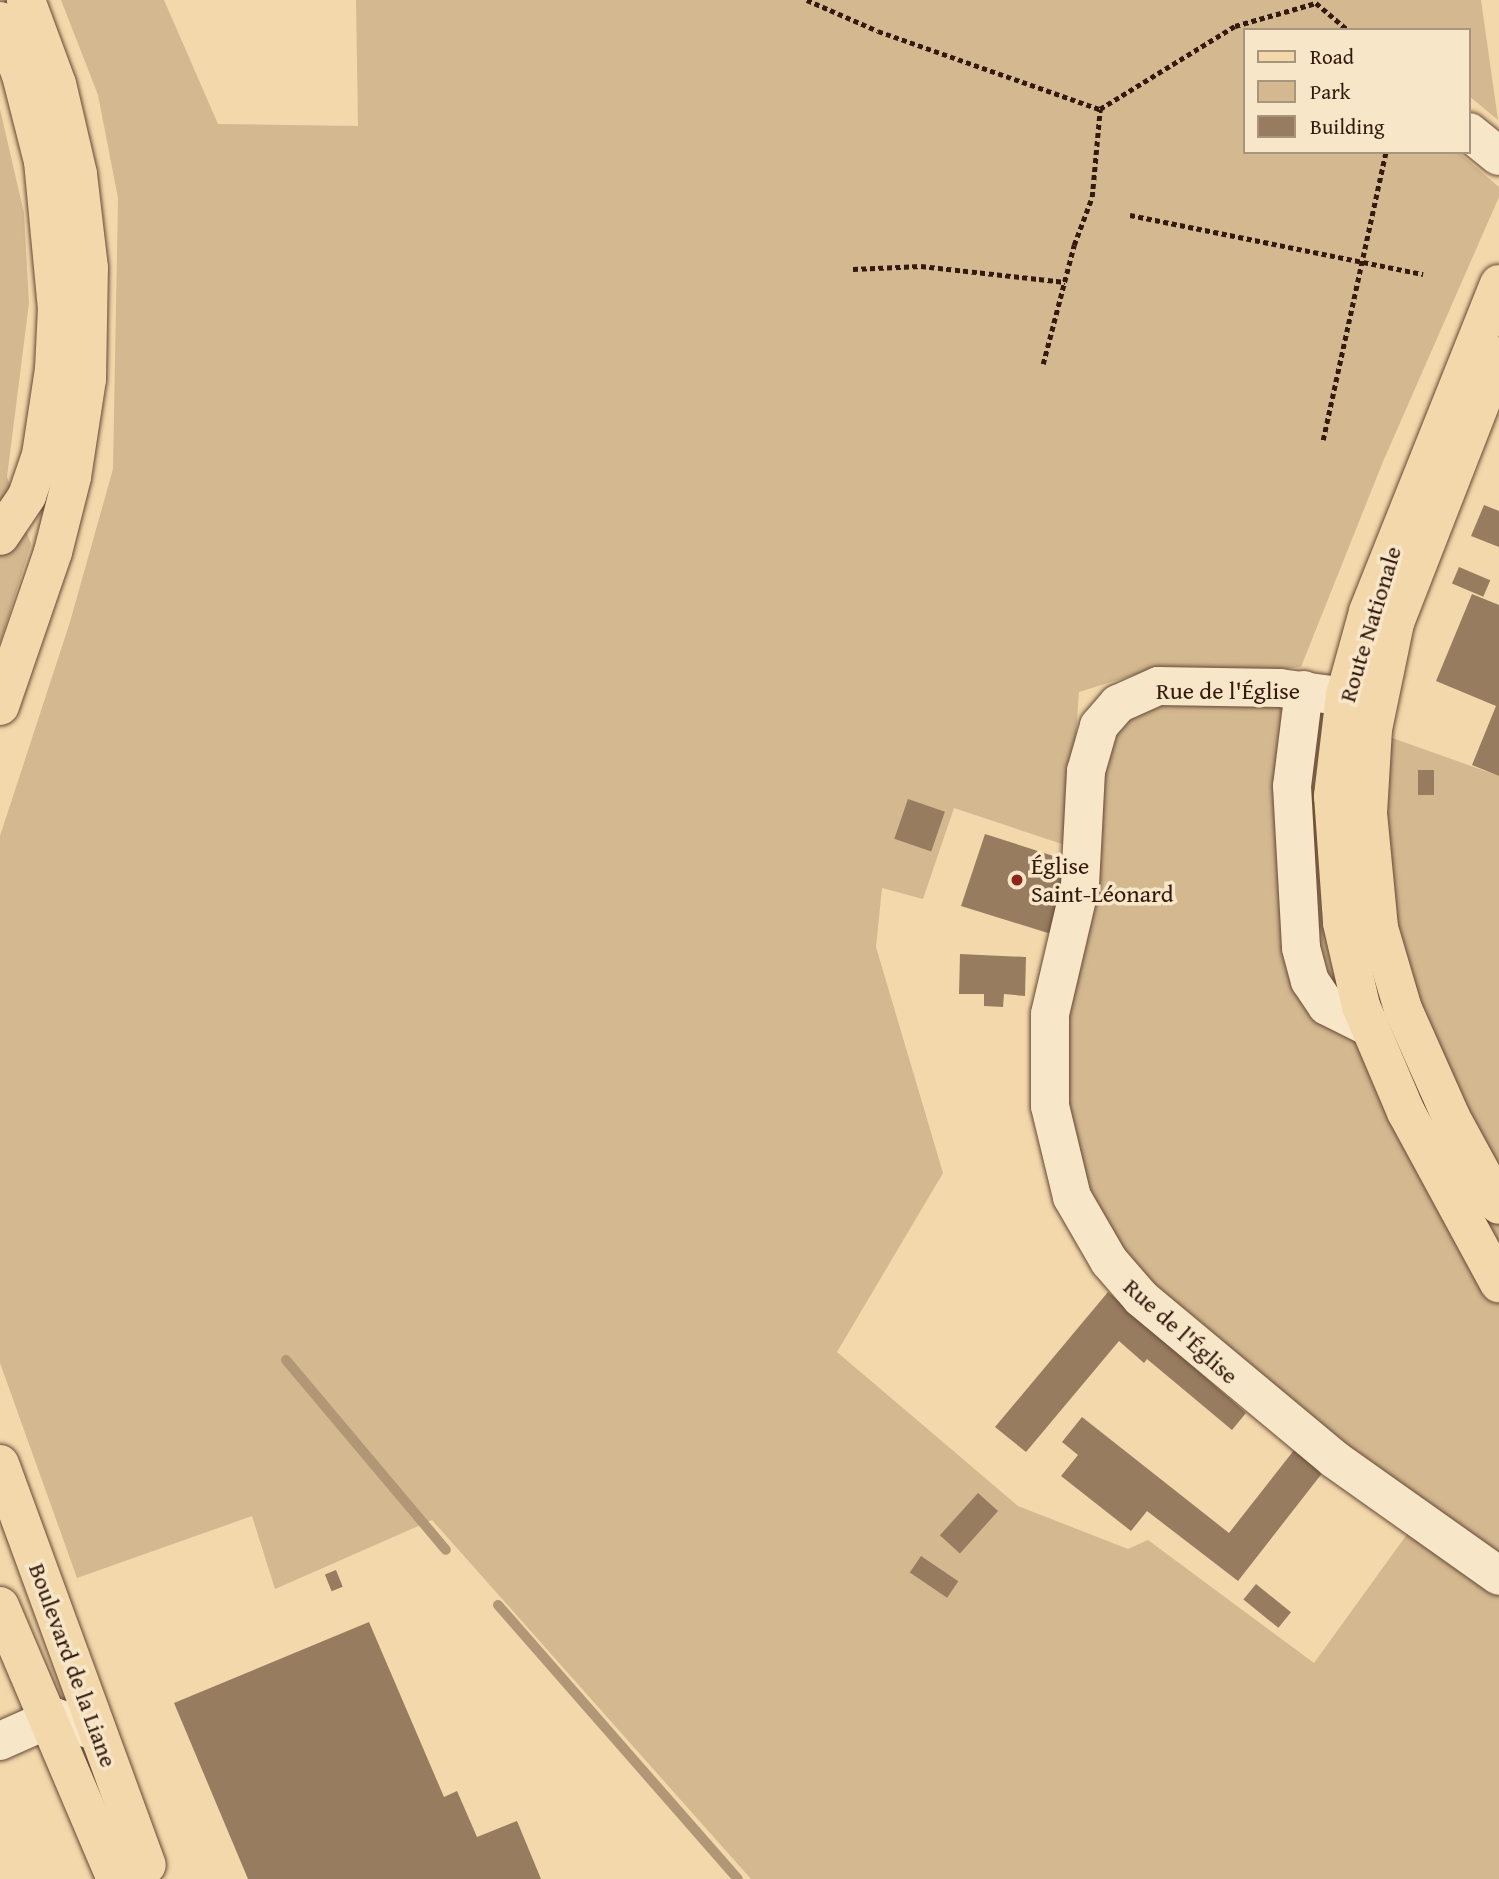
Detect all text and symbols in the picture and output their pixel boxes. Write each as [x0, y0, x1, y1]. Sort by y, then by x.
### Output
legend [1244, 28, 1471, 154]
text: Road [1310, 41, 1354, 72]
text: Park [1310, 76, 1351, 107]
text: Building [1310, 111, 1384, 142]
street label: Route Nationale [1333, 543, 1407, 705]
street label: Rue de l'Église [1156, 677, 1300, 705]
place label: Église Saint-Léonard [1031, 852, 1173, 908]
marker: Église Saint-Léonard [1009, 872, 1025, 888]
street label: Rue de l'Église [1118, 1272, 1244, 1390]
street label: Boulevard de la Liane [23, 1559, 123, 1771]

